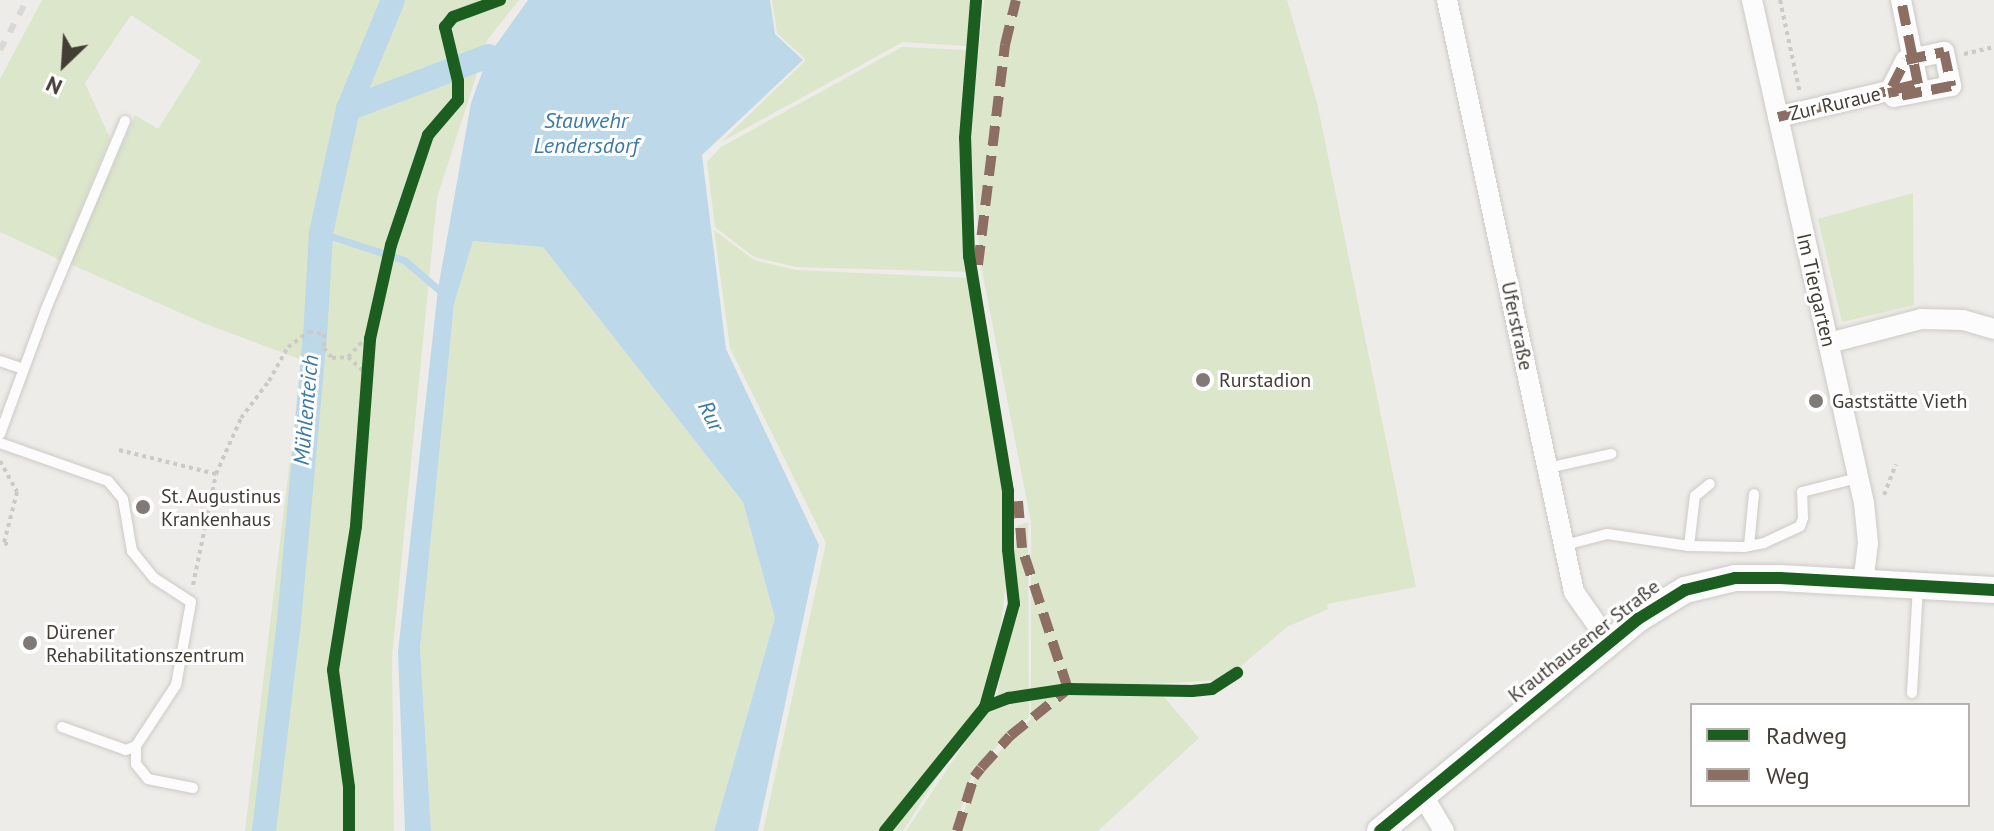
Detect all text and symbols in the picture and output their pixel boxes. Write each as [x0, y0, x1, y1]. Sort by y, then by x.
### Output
north arrow [24, 24, 104, 104]
text: N [41, 70, 66, 101]
street label: Zur Ruraue [1787, 82, 1883, 126]
water label: Stauwehr Lendersdorf [534, 107, 638, 158]
street label: Im Tiergarten [1791, 231, 1841, 349]
street label: Uferstraße [1496, 279, 1538, 373]
water label: Mühlenteich [288, 354, 324, 466]
place label: Rurstadion [1219, 368, 1311, 392]
marker: Rurstadion [1194, 371, 1212, 389]
place label: Gaststätte Vieth [1832, 389, 1968, 413]
marker: Gaststätte Vieth [1807, 392, 1825, 410]
water label: Rur [692, 396, 730, 436]
place label: St. Augustinus Krankenhaus [161, 484, 283, 531]
marker: St. Augustinus Krankenhaus [132, 496, 154, 518]
street label: Krauthausener Straße [1504, 574, 1664, 708]
place label: Dürener Rehabilitationszentrum [46, 620, 245, 667]
marker: Dürener Rehabilitationszentrum [21, 634, 39, 652]
legend [1690, 703, 1970, 807]
text: Radweg [1766, 720, 1847, 751]
text: Weg [1766, 760, 1810, 791]

